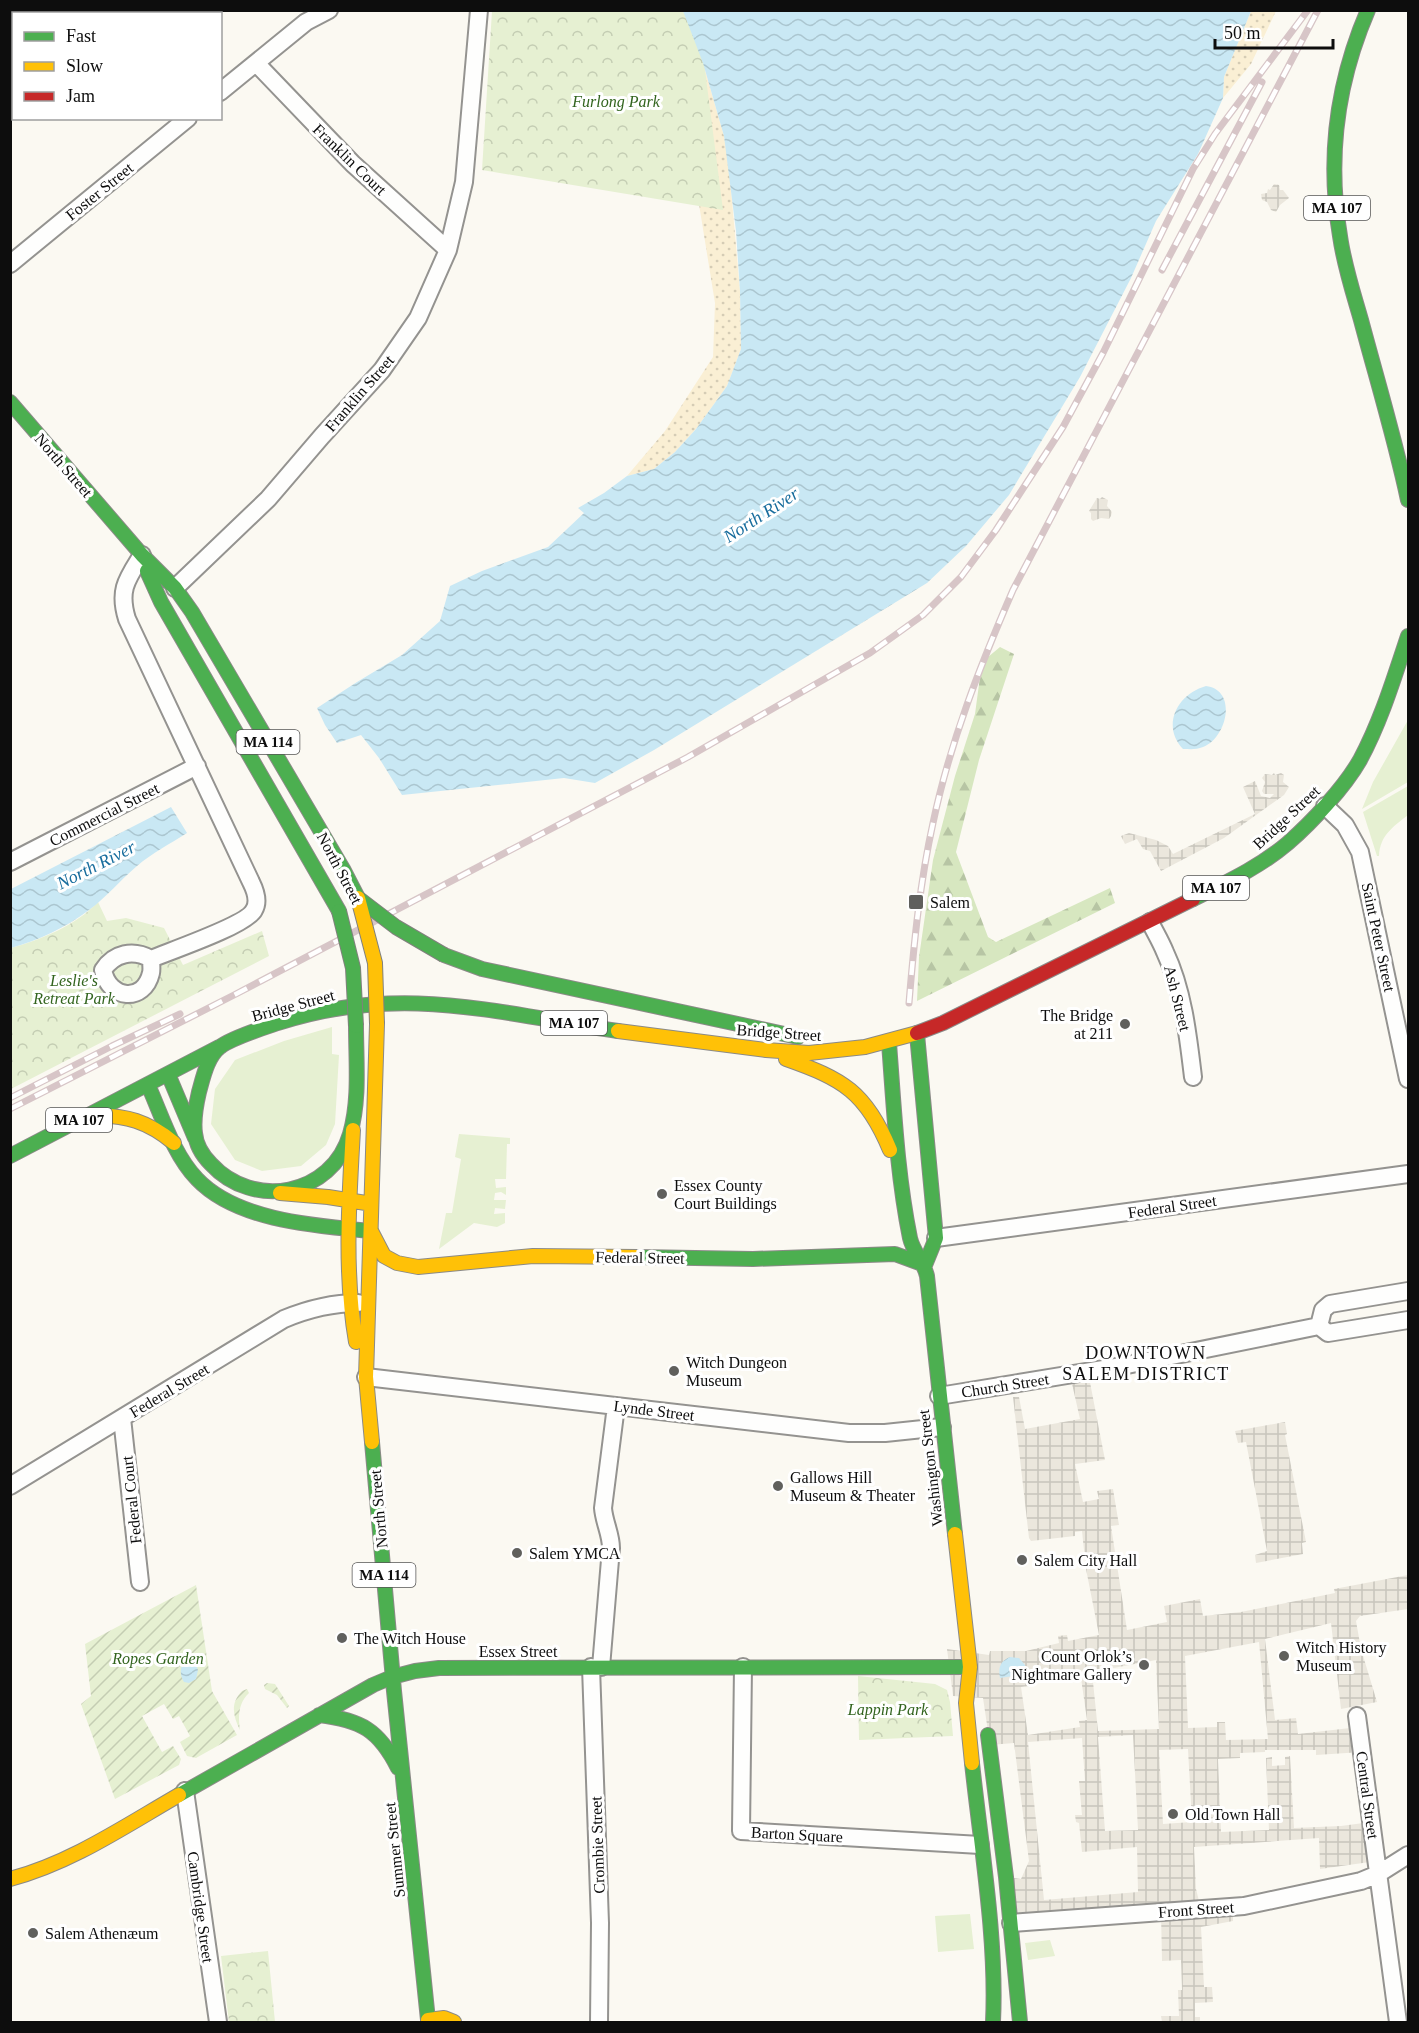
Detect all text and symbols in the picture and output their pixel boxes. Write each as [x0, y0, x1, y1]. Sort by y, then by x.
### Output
legend [12, 12, 222, 120]
scale bar [1215, 12, 1334, 50]
text: 50 m [1224, 23, 1261, 43]
text: Fast [66, 26, 96, 46]
text: Slow [66, 56, 103, 76]
text: Jam [66, 86, 95, 106]
park label: Furlong Park [571, 93, 661, 111]
street label: Franklin Court [310, 120, 390, 199]
street label: Foster Street [62, 159, 137, 224]
road number: MA 107 [1304, 196, 1370, 220]
street label: Franklin Street [322, 351, 397, 435]
street label: North Street [31, 430, 96, 501]
water label: North River [719, 483, 803, 547]
road number: MA 114 [236, 730, 300, 754]
street label: Commercial Street [47, 779, 162, 849]
street label: Bridge Street [1250, 782, 1324, 853]
street label: North Street [314, 830, 366, 907]
water label: North River [52, 836, 140, 894]
road number: MA 107 [1183, 876, 1249, 900]
street label: Saint Peter Street [1359, 881, 1398, 994]
marker: Salem [907, 893, 925, 911]
place label: Salem [930, 894, 971, 911]
street label: Ash Street [1161, 964, 1194, 1033]
park label: Leslie's Retreat Park [32, 972, 116, 1007]
street label: Bridge Street [250, 986, 337, 1026]
place label: The Bridge at 211 [1041, 1007, 1113, 1042]
road number: MA 107 [541, 1011, 607, 1035]
marker: The Bridge at 211 [1118, 1017, 1132, 1031]
street label: Bridge Street [736, 1021, 822, 1045]
road number: MA 107 [46, 1108, 112, 1132]
place label: Essex County Court Buildings [674, 1177, 777, 1213]
marker: Essex County Court Buildings [655, 1187, 669, 1201]
street label: Federal Street [1127, 1192, 1218, 1221]
street label: Federal Street [595, 1248, 685, 1267]
district label: DOWNTOWN SALEM DISTRICT [1062, 1343, 1230, 1384]
place label: Witch Dungeon Museum [686, 1354, 787, 1389]
street label: Federal Street [127, 1360, 212, 1421]
marker: Witch Dungeon Museum [667, 1364, 681, 1378]
street label: Church Street [960, 1370, 1051, 1401]
street label: Lynde Street [612, 1397, 696, 1425]
street label: Washington Street [915, 1408, 947, 1527]
street label: Federal Court [118, 1455, 145, 1545]
street label: North Street [367, 1468, 390, 1549]
place label: Gallows Hill Museum & Theater [790, 1469, 916, 1504]
marker: Gallows Hill Museum & Theater [771, 1479, 785, 1493]
place label: Salem YMCA [529, 1545, 621, 1562]
marker: Salem YMCA [510, 1546, 524, 1560]
place label: Salem City Hall [1034, 1552, 1138, 1570]
marker: Salem City Hall [1015, 1553, 1029, 1567]
road number: MA 114 [352, 1563, 416, 1587]
place label: The Witch House [354, 1630, 466, 1647]
marker: The Witch House [335, 1631, 349, 1645]
place label: Witch History Museum [1296, 1639, 1386, 1674]
street label: Essex Street [479, 1643, 558, 1660]
place label: Count Orlok’s Nightmare Gallery [1012, 1648, 1132, 1684]
marker: Witch History Museum [1277, 1649, 1291, 1663]
park label: Ropes Garden [111, 1650, 204, 1668]
marker: Count Orlok’s Nightmare Gallery [1137, 1658, 1151, 1672]
park label: Lappin Park [847, 1701, 929, 1719]
street label: Central Street [1353, 1750, 1382, 1841]
street label: Crombie Street [587, 1796, 608, 1894]
street label: Summer Street [381, 1801, 408, 1898]
place label: Old Town Hall [1185, 1806, 1281, 1823]
marker: Old Town Hall [1166, 1807, 1180, 1821]
street label: Barton Square [751, 1824, 843, 1846]
street label: Cambridge Street [183, 1850, 217, 1965]
street label: Front Street [1158, 1898, 1235, 1921]
place label: Salem Athenæum [45, 1925, 159, 1942]
marker: Salem Athenæum [26, 1926, 40, 1940]

